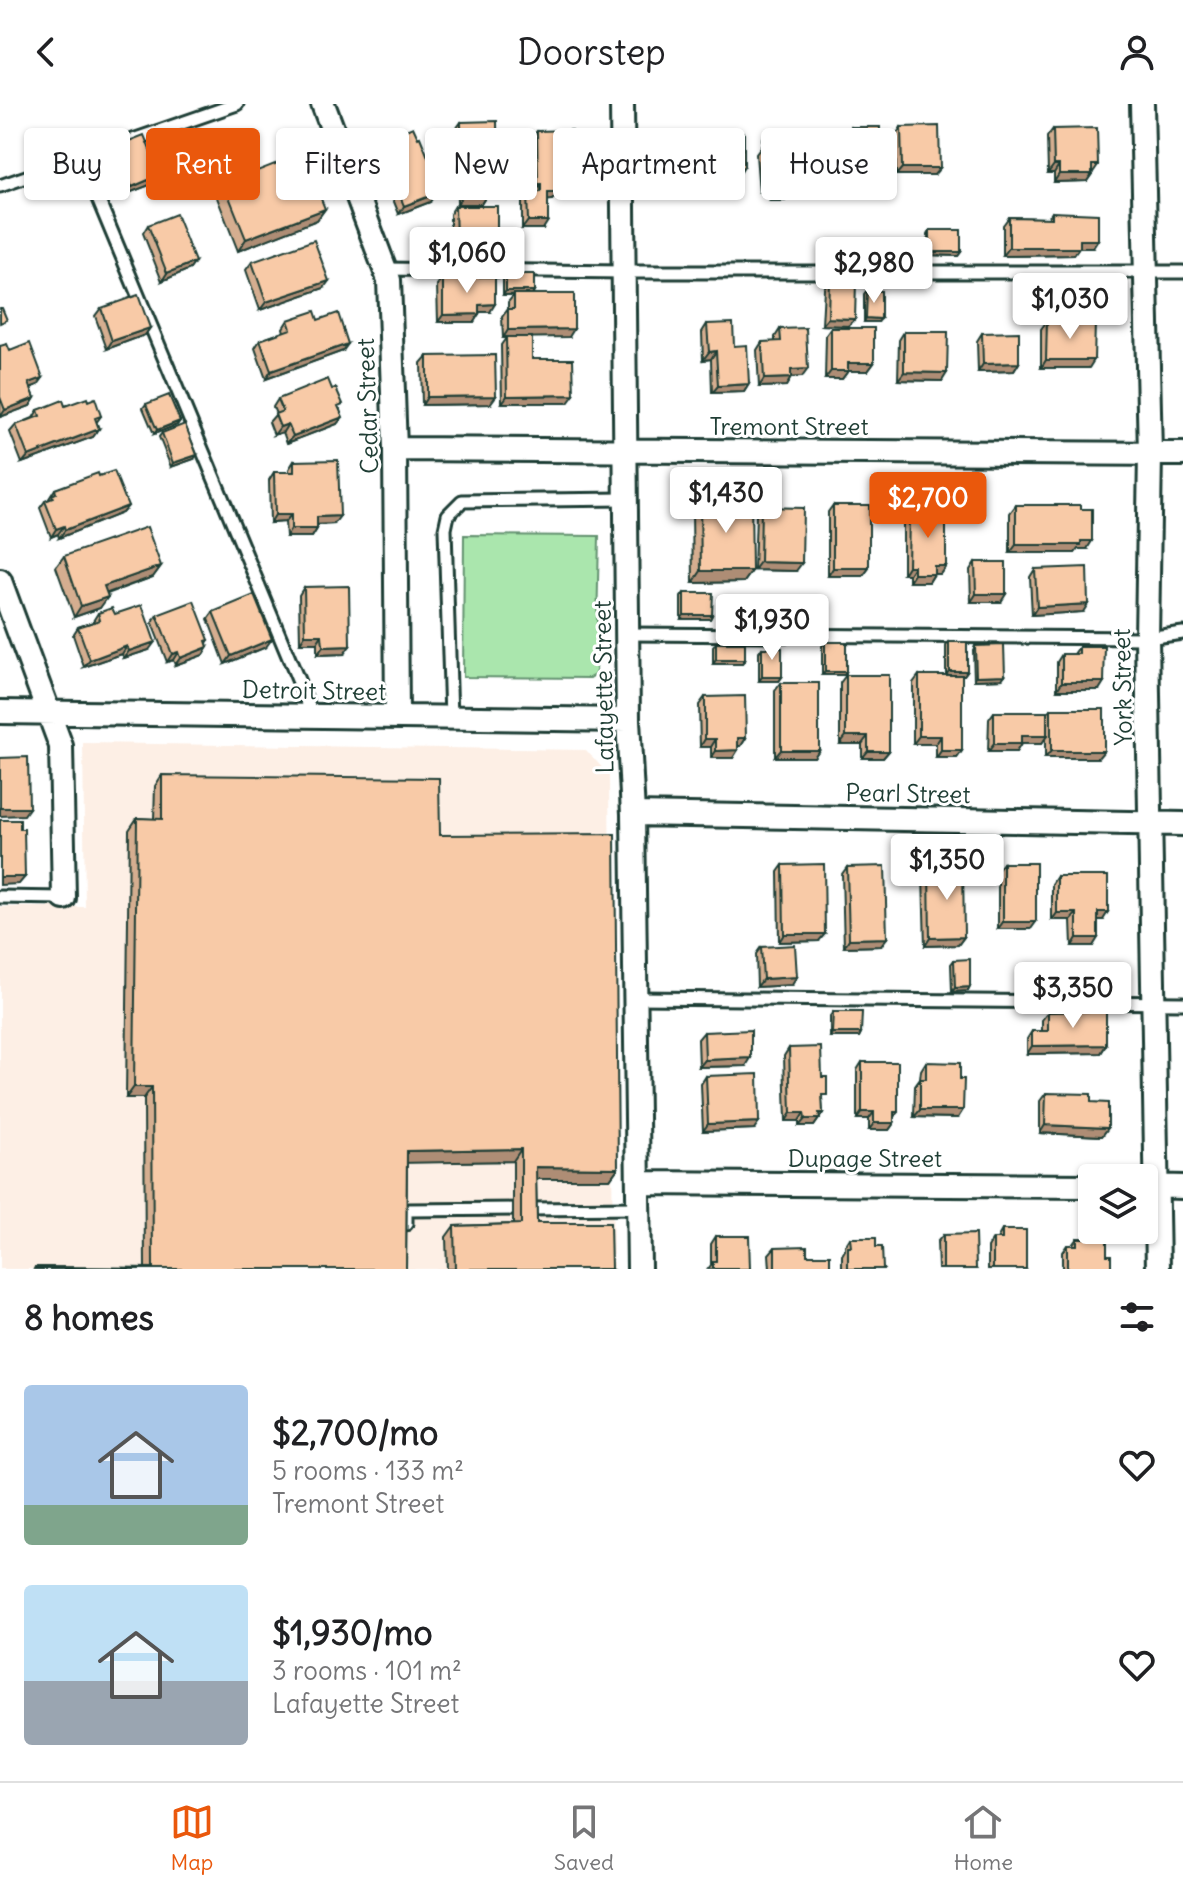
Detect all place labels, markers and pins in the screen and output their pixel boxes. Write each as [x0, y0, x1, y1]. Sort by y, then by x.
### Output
pin: $1,060 [402, 227, 532, 295]
pin: $2,980 [809, 237, 939, 305]
pin: $1,030 [1005, 273, 1135, 341]
pin: $1,430 [661, 467, 791, 535]
pin: $2,700 [863, 472, 993, 540]
pin: $1,930 [707, 594, 837, 662]
pin: $1,350 [882, 834, 1012, 902]
pin: $3,350 [1008, 962, 1138, 1030]

